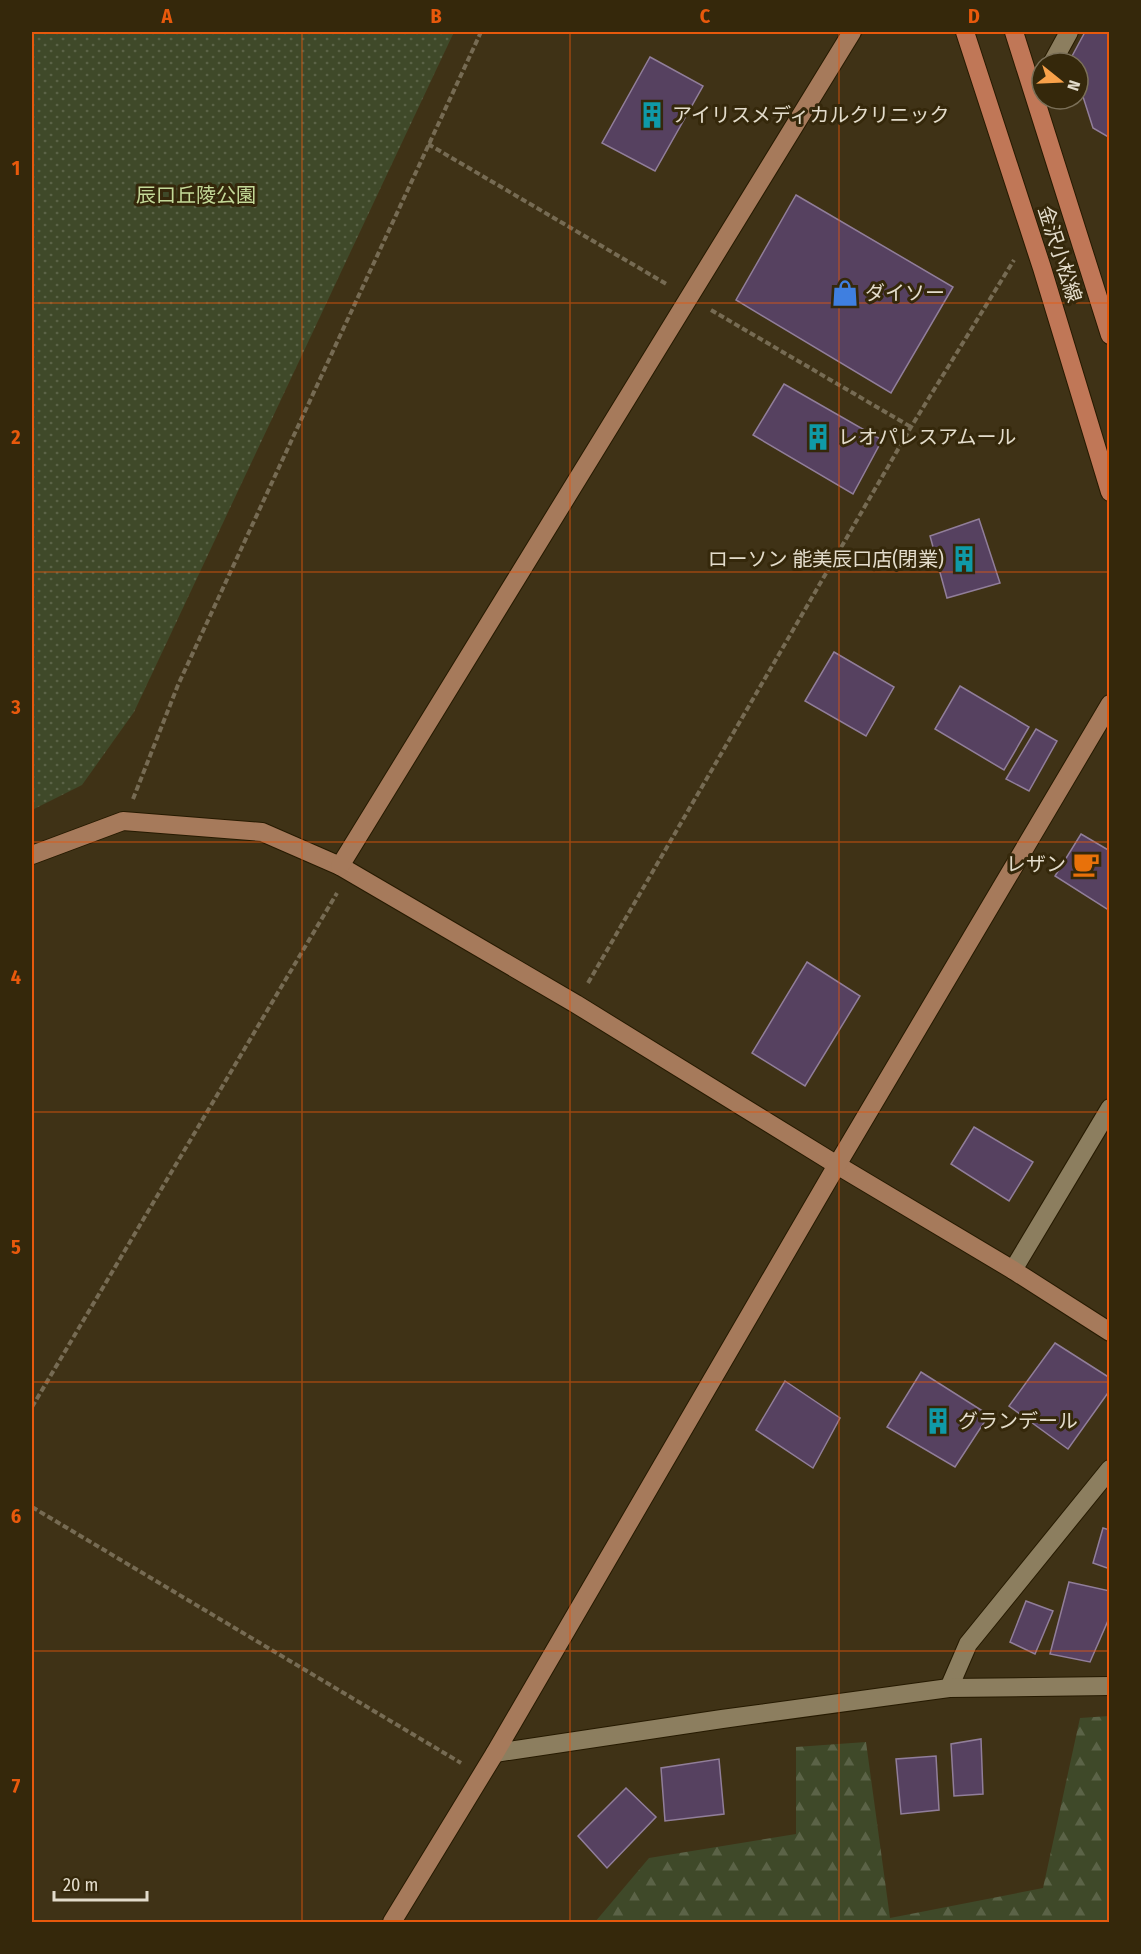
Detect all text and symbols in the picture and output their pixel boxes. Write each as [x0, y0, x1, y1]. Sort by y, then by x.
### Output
text: A [161, 4, 174, 28]
text: B [430, 4, 442, 28]
text: C [700, 4, 711, 28]
text: D [968, 4, 980, 28]
north arrow [1030, 51, 1090, 111]
text: N [1063, 78, 1084, 93]
building icon: アイリスメディカルクリニック [637, 100, 667, 130]
place label: アイリスメディカルクリニック [672, 103, 950, 127]
text: 1 [12, 156, 20, 180]
park label: 辰口丘陵公園 [136, 183, 256, 207]
street label: 金沢小松線 [1033, 203, 1087, 305]
shop icon: ダイソー [830, 278, 860, 308]
place label: ダイソー [865, 281, 945, 305]
building icon: レオパレスアムール [803, 422, 833, 452]
text: 2 [10, 425, 21, 449]
place label: レオパレスアムール [838, 425, 1017, 449]
building icon: ローソン 能美辰口店(閉業) [949, 544, 979, 574]
place label: ローソン 能美辰口店(閉業) [708, 547, 944, 571]
text: 3 [10, 695, 21, 719]
cafe icon: レザン [1071, 849, 1101, 879]
place label: レザン [1006, 852, 1066, 876]
text: 4 [11, 965, 21, 989]
text: 5 [11, 1235, 21, 1259]
building icon: グランデール [923, 1406, 953, 1436]
place label: グランデール [958, 1409, 1078, 1433]
text: 6 [11, 1504, 21, 1528]
text: 7 [12, 1774, 21, 1798]
scale bar [54, 1864, 147, 1902]
text: 20 m [63, 1874, 98, 1896]

